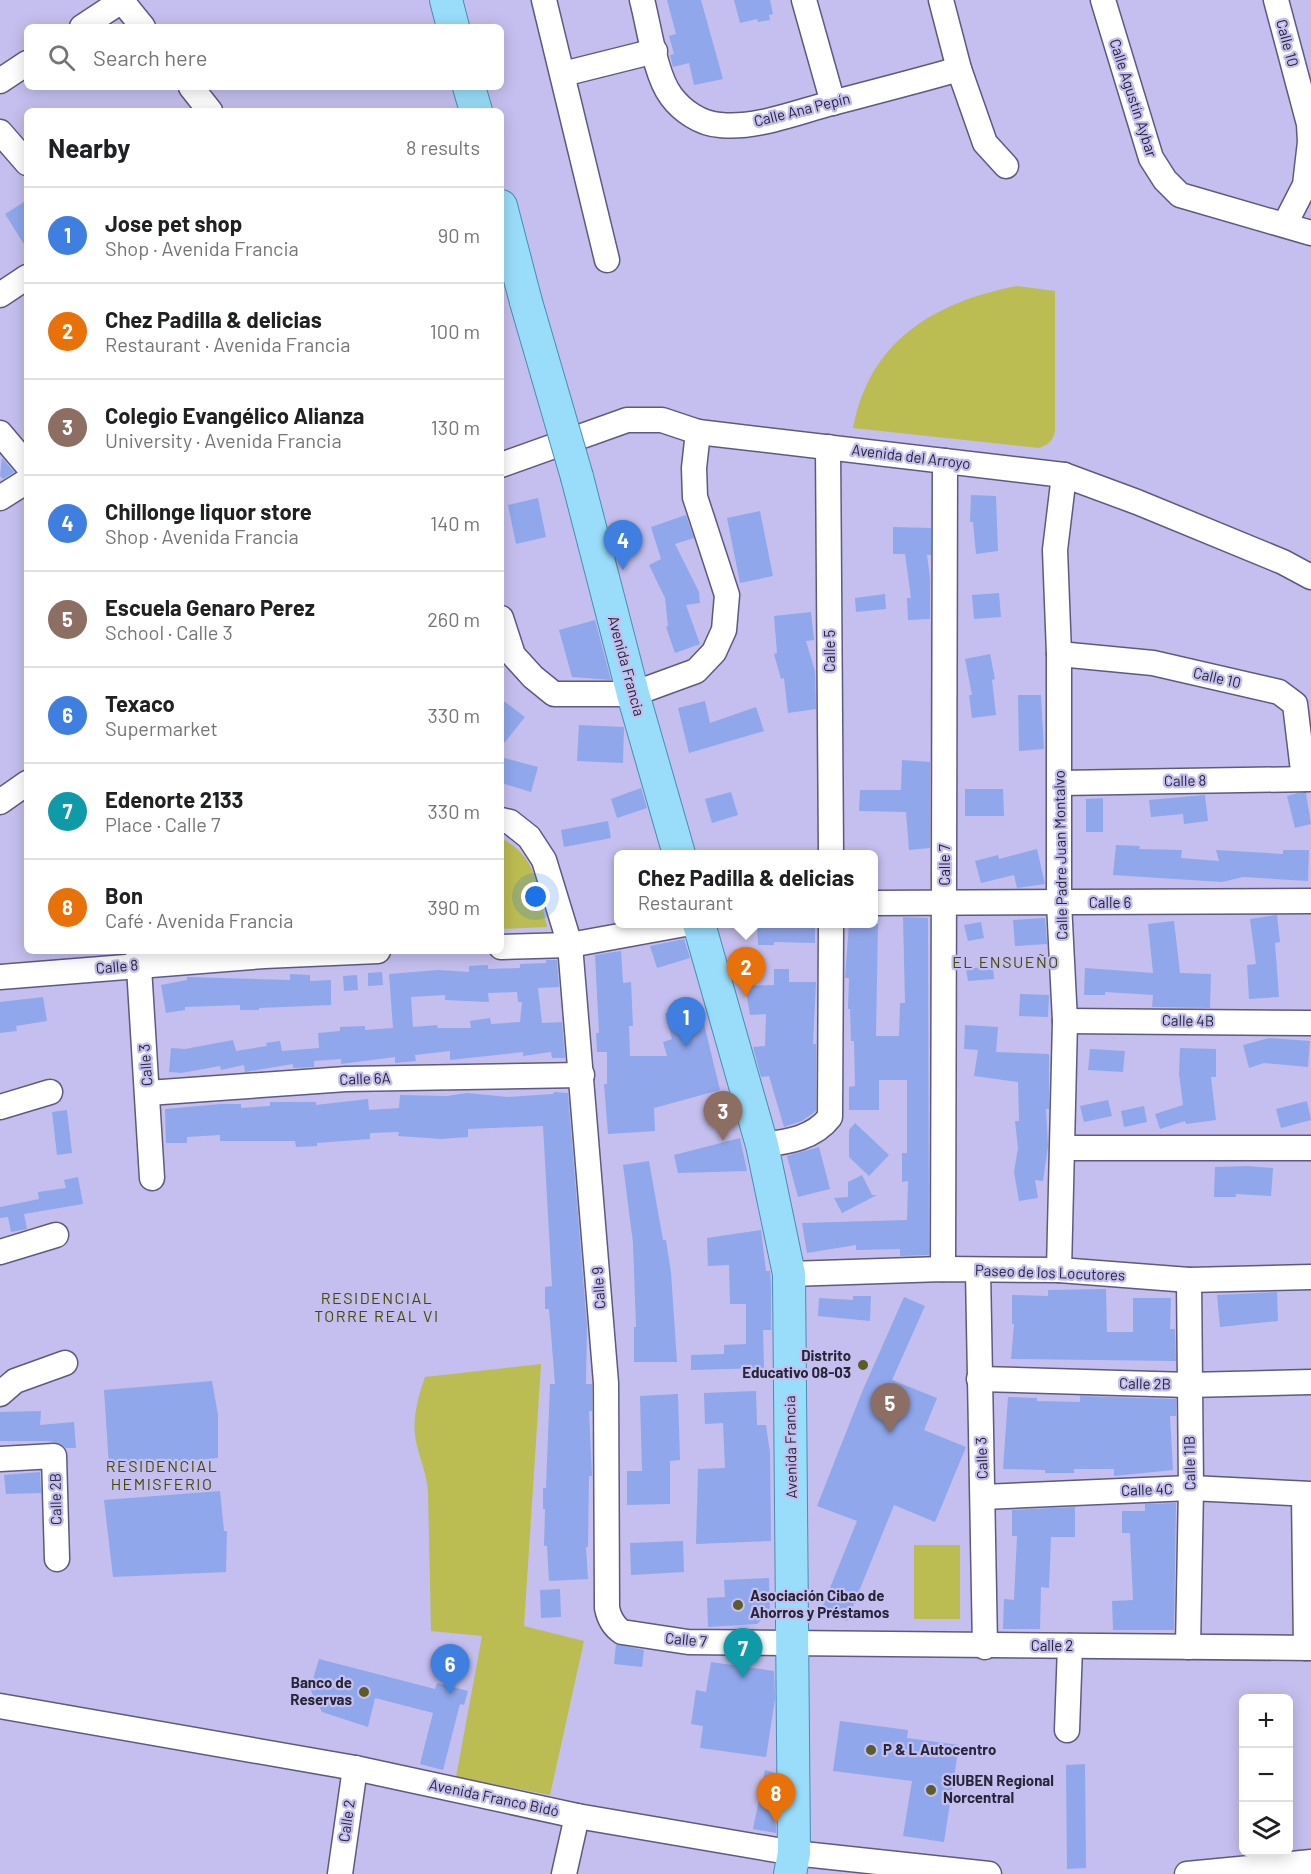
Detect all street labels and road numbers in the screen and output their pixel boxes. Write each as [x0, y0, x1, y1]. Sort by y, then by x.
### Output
street label: Calle 10 [1273, 17, 1303, 68]
street label: Calle Agustín Aybar [1106, 36, 1162, 160]
street label: Calle Ana Pepín [752, 88, 852, 130]
street label: Avenida del Arroyo [851, 440, 972, 472]
street label: Avenida Francia [605, 614, 649, 718]
street label: Calle 5 [820, 630, 838, 672]
street label: Calle 10 [1192, 663, 1243, 691]
street label: Calle Padre Juan Montalvo [1050, 770, 1070, 940]
street label: Calle 8 [1164, 771, 1206, 789]
street label: Calle 7 [935, 844, 953, 886]
street label: Calle 6 [1089, 893, 1131, 911]
street label: Calle 8 [95, 955, 139, 977]
street label: Calle 4B [1162, 1011, 1214, 1029]
street label: Calle 3 [135, 1043, 155, 1087]
street label: Calle 6A [339, 1068, 391, 1088]
street label: Paseo de los Locutores [975, 1260, 1125, 1284]
street label: Calle 9 [588, 1266, 608, 1310]
street label: Calle 2B [1119, 1374, 1171, 1392]
street label: Avenida Francia [780, 1395, 800, 1499]
street label: Calle 11B [1180, 1436, 1198, 1490]
street label: Calle 3 [971, 1437, 991, 1479]
street label: Calle 2B [46, 1473, 64, 1525]
street label: Calle 4C [1121, 1479, 1173, 1499]
street label: Calle 7 [665, 1628, 708, 1650]
street label: Calle 2 [1031, 1636, 1073, 1654]
street label: Avenida Franco Bidó [428, 1774, 561, 1820]
street label: Calle 2 [334, 1799, 358, 1843]

